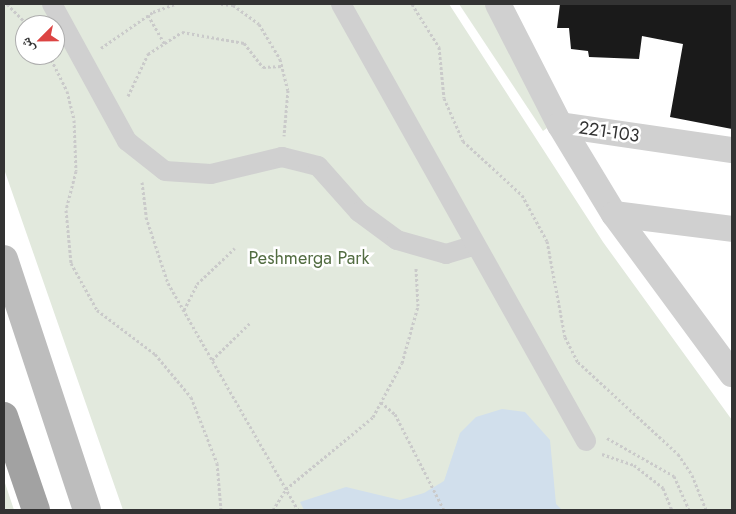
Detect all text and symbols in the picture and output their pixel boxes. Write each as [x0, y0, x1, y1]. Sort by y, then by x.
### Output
north arrow [15, 15, 65, 65]
text: ش [15, 35, 39, 56]
street label: 221-103 [577, 117, 641, 147]
park label: Peshmerga Park [249, 247, 369, 269]

